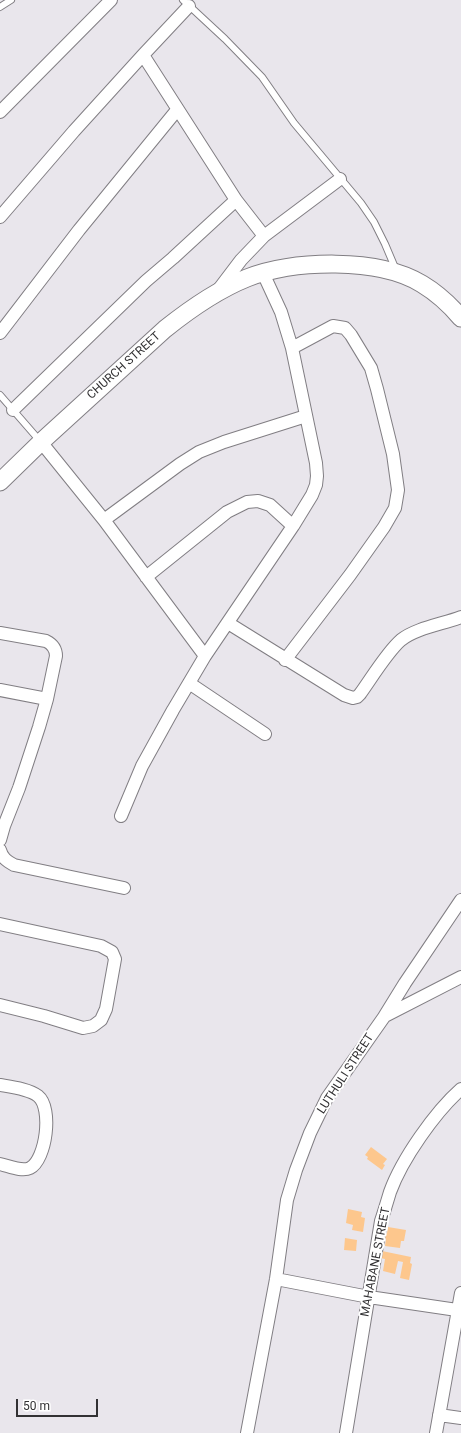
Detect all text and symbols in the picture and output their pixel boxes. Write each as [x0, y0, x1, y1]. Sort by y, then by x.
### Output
street label: CHURCH STREET [84, 329, 164, 403]
street label: LUTHULI STREET [315, 1031, 377, 1117]
street label: MAHABANE STREET [358, 1206, 394, 1318]
scale bar [18, 1391, 100, 1417]
text: 50 m [23, 1399, 50, 1413]

